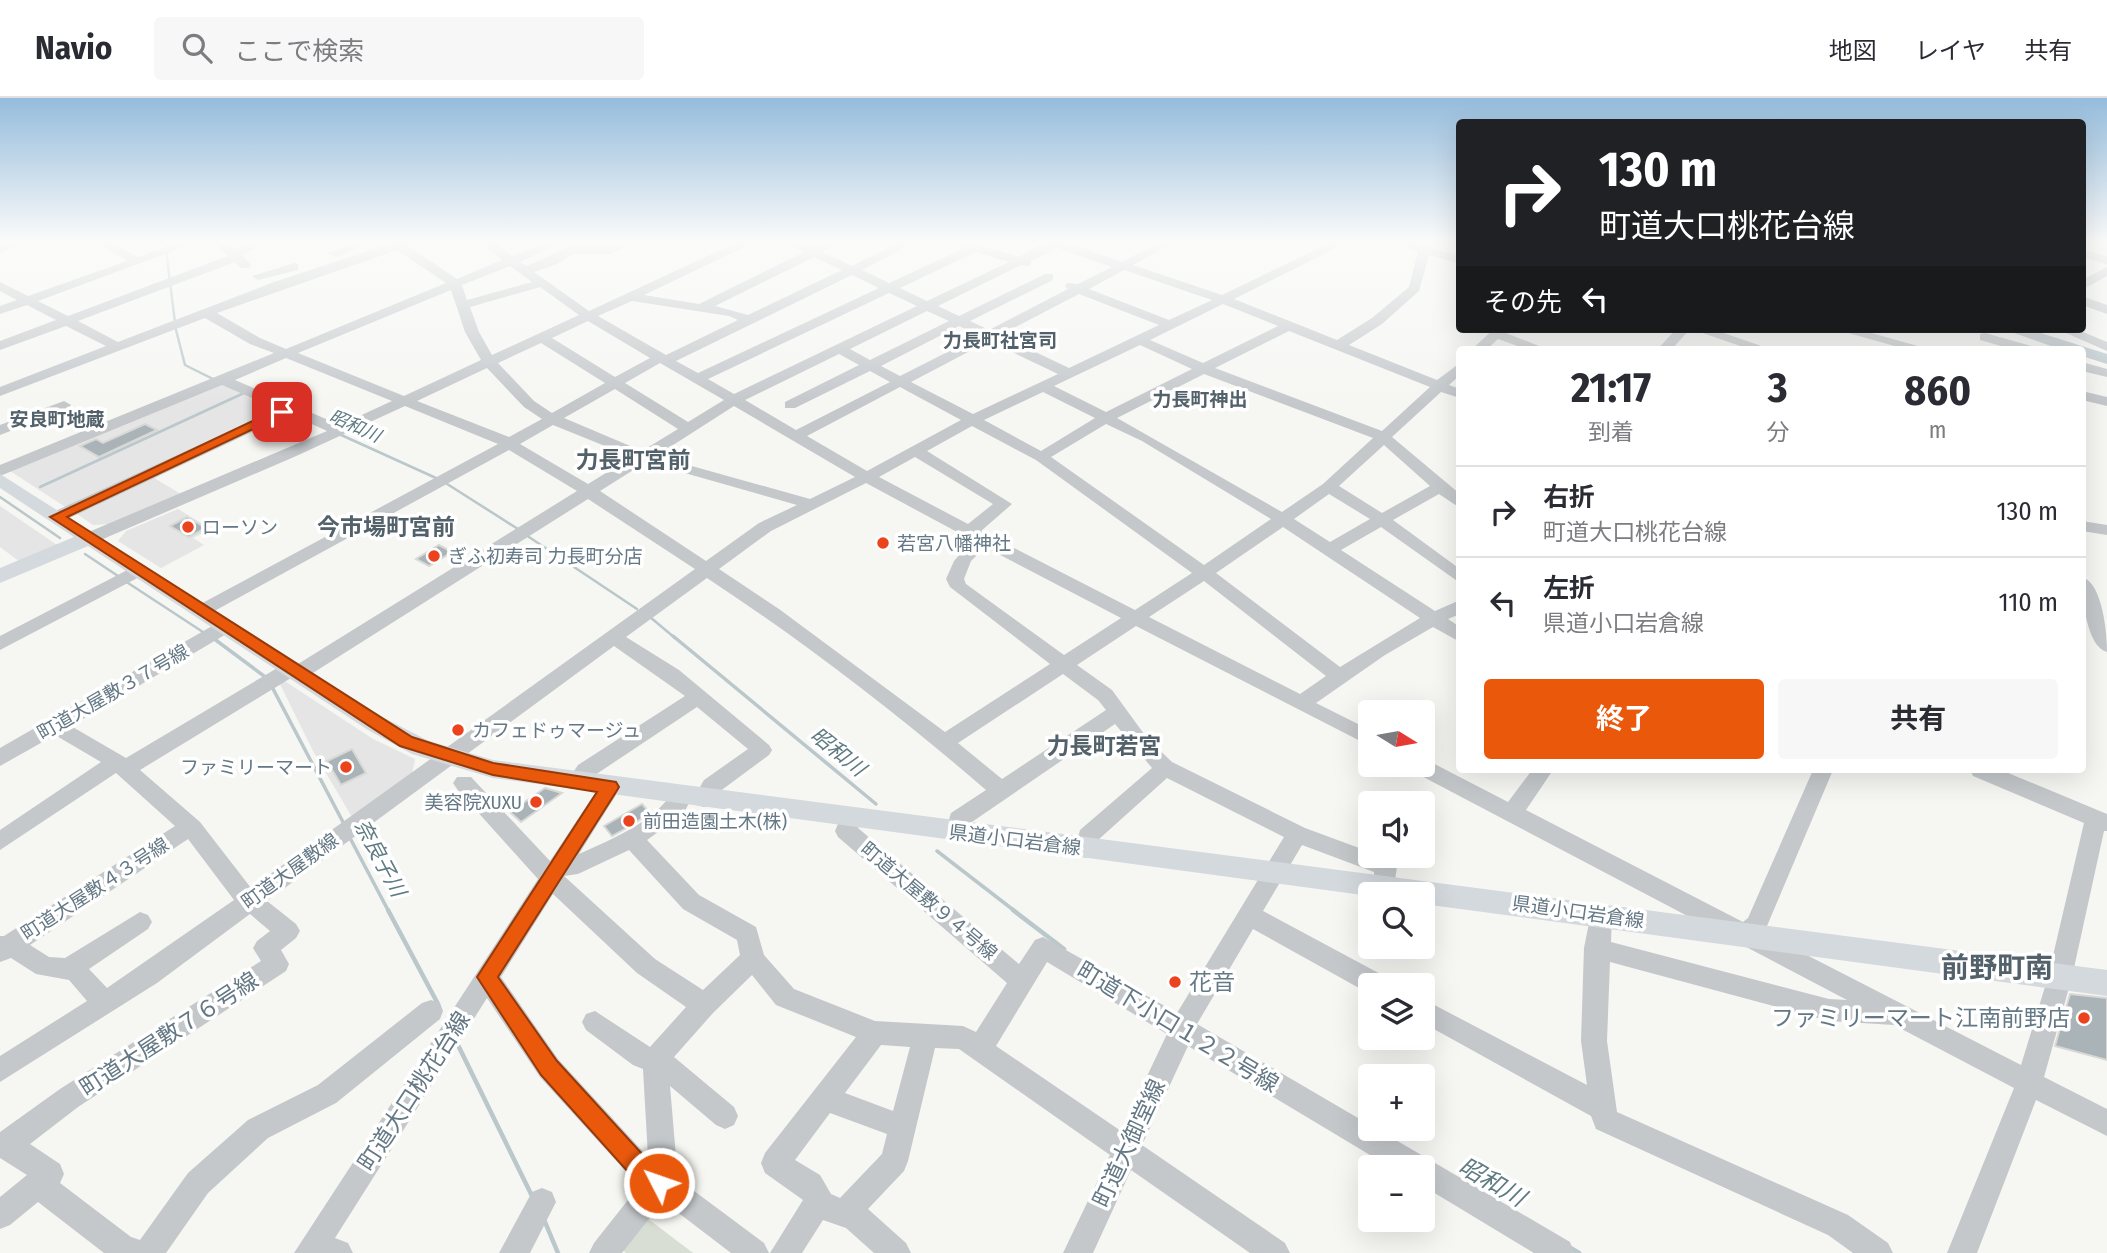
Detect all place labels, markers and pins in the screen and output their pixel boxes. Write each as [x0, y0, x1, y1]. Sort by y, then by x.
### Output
pin [252, 382, 312, 442]
place label: ローソン [202, 516, 278, 539]
marker: ローソン [180, 519, 196, 535]
place label: 若宮八幡神社 [897, 532, 1011, 555]
marker: 若宮八幡神社 [875, 535, 891, 551]
place label: ぎふ初寿司 力長町分店 [448, 545, 642, 568]
marker: ぎふ初寿司 力長町分店 [426, 548, 442, 564]
place label: カフェドゥマージュ [472, 719, 641, 742]
marker: カフェドゥマージュ [450, 722, 466, 738]
place label: ファミリーマート [180, 756, 332, 779]
marker: ファミリーマート [338, 759, 354, 775]
place label: 美容院XUXU [424, 791, 522, 814]
marker: 美容院XUXU [528, 794, 544, 810]
place label: 前田造園土木(株) [643, 810, 787, 833]
marker: 前田造園土木(株) [621, 813, 637, 829]
place label: 花音 [1189, 968, 1235, 996]
marker: 花音 [1167, 974, 1183, 990]
place label: ファミリーマート江南前野店 [1771, 1004, 2070, 1032]
marker: ファミリーマート江南前野店 [2076, 1010, 2092, 1026]

